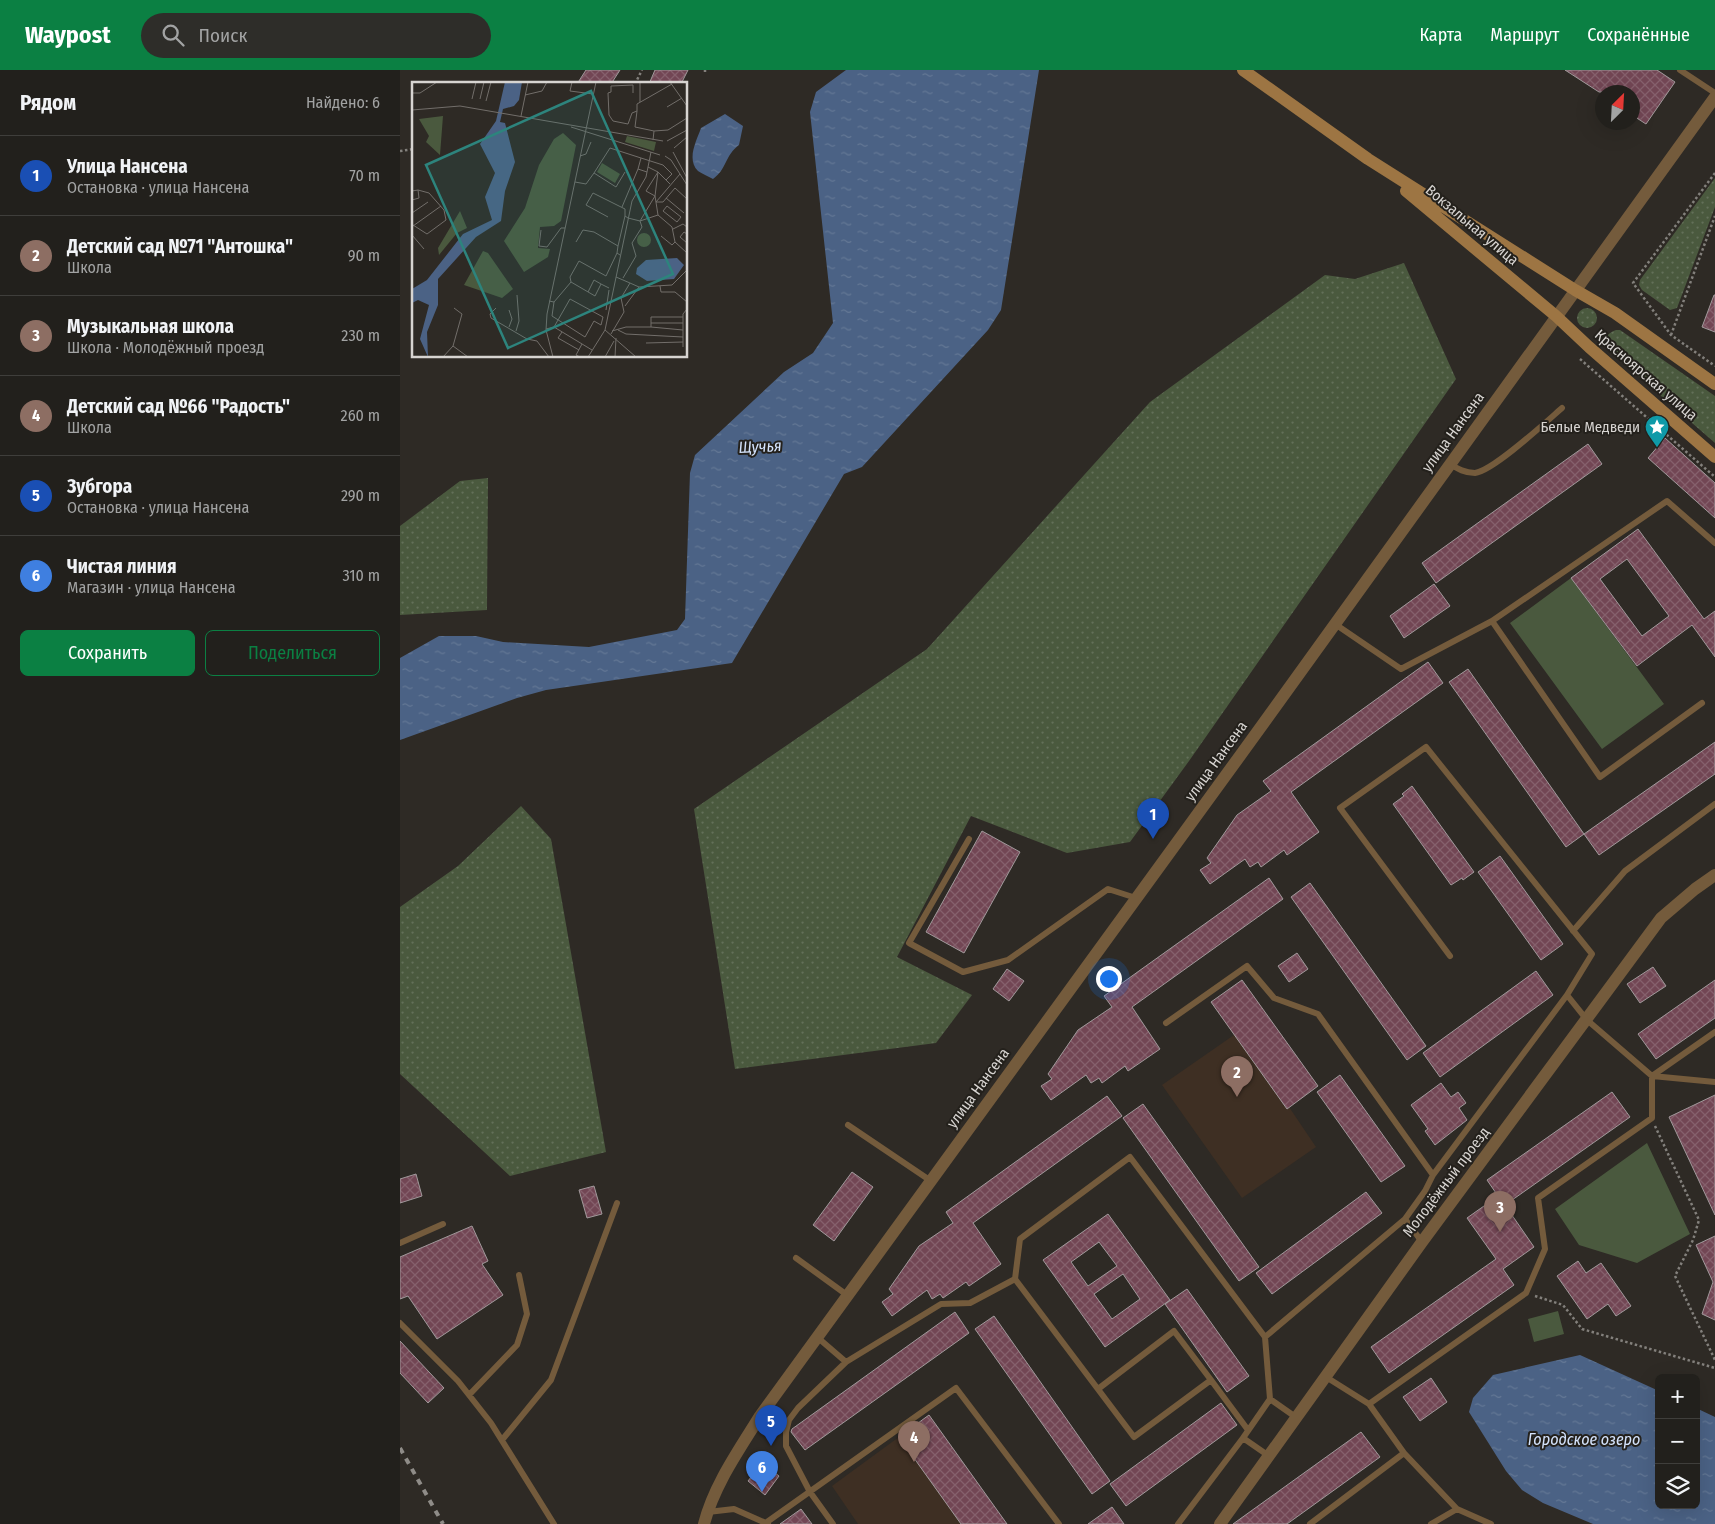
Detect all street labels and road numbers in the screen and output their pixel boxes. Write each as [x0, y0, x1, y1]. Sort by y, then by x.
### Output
street label: Вокзальная улица [1422, 181, 1522, 269]
street label: Красноярская улица [1591, 326, 1701, 424]
street label: улица Нансена [1418, 389, 1488, 475]
street label: улица Нансена [1181, 718, 1251, 804]
street label: улица Нансена [943, 1045, 1013, 1131]
street label: Молодёжный проезд [1399, 1124, 1493, 1240]

